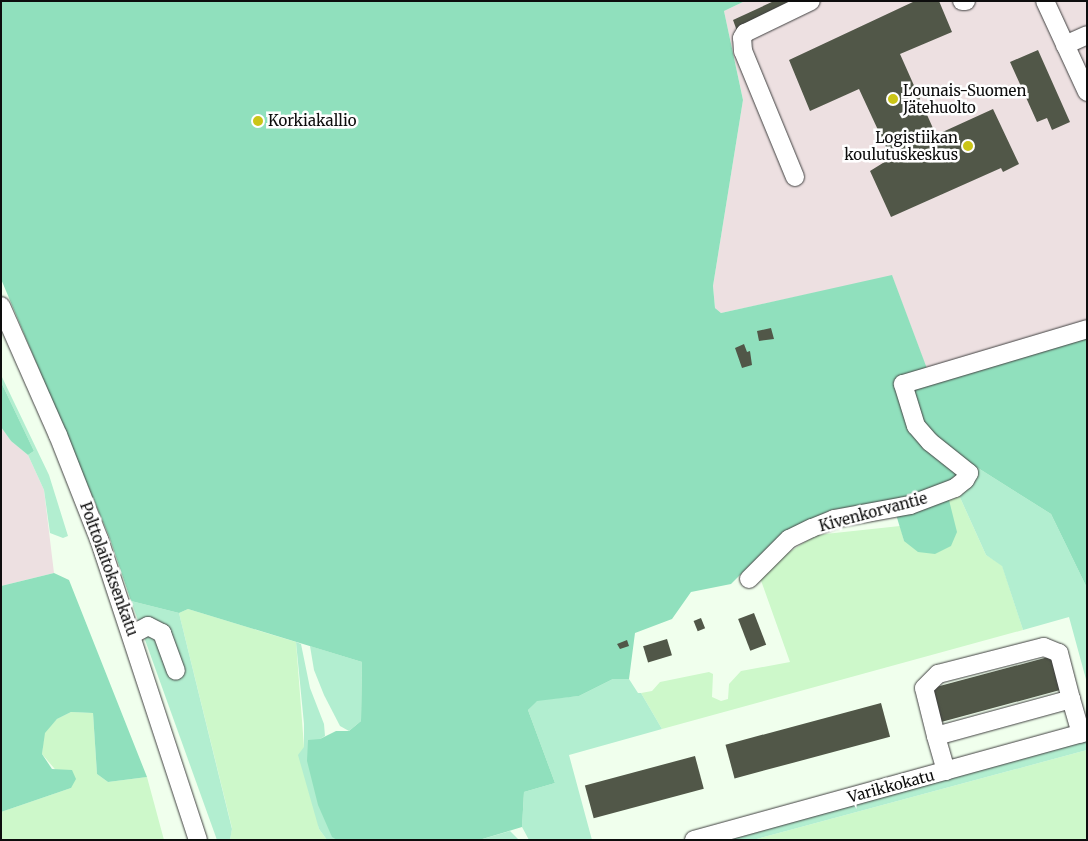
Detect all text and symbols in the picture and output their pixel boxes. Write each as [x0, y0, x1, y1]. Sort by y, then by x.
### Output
place label: Lounais-Suomen Jätehuolto [903, 81, 1026, 116]
marker: Lounais-Suomen Jätehuolto [887, 93, 899, 105]
place label: Korkiakallio [268, 112, 356, 130]
marker: Korkiakallio [252, 115, 264, 127]
place label: Logistiikan koulutuskeskus [844, 128, 958, 163]
marker: Logistiikan koulutuskeskus [962, 140, 974, 152]
street label: Kivenkorvantie [817, 489, 929, 535]
street label: Polttolaitoksenkatu [76, 499, 142, 639]
street label: Varikkokatu [846, 766, 936, 806]

